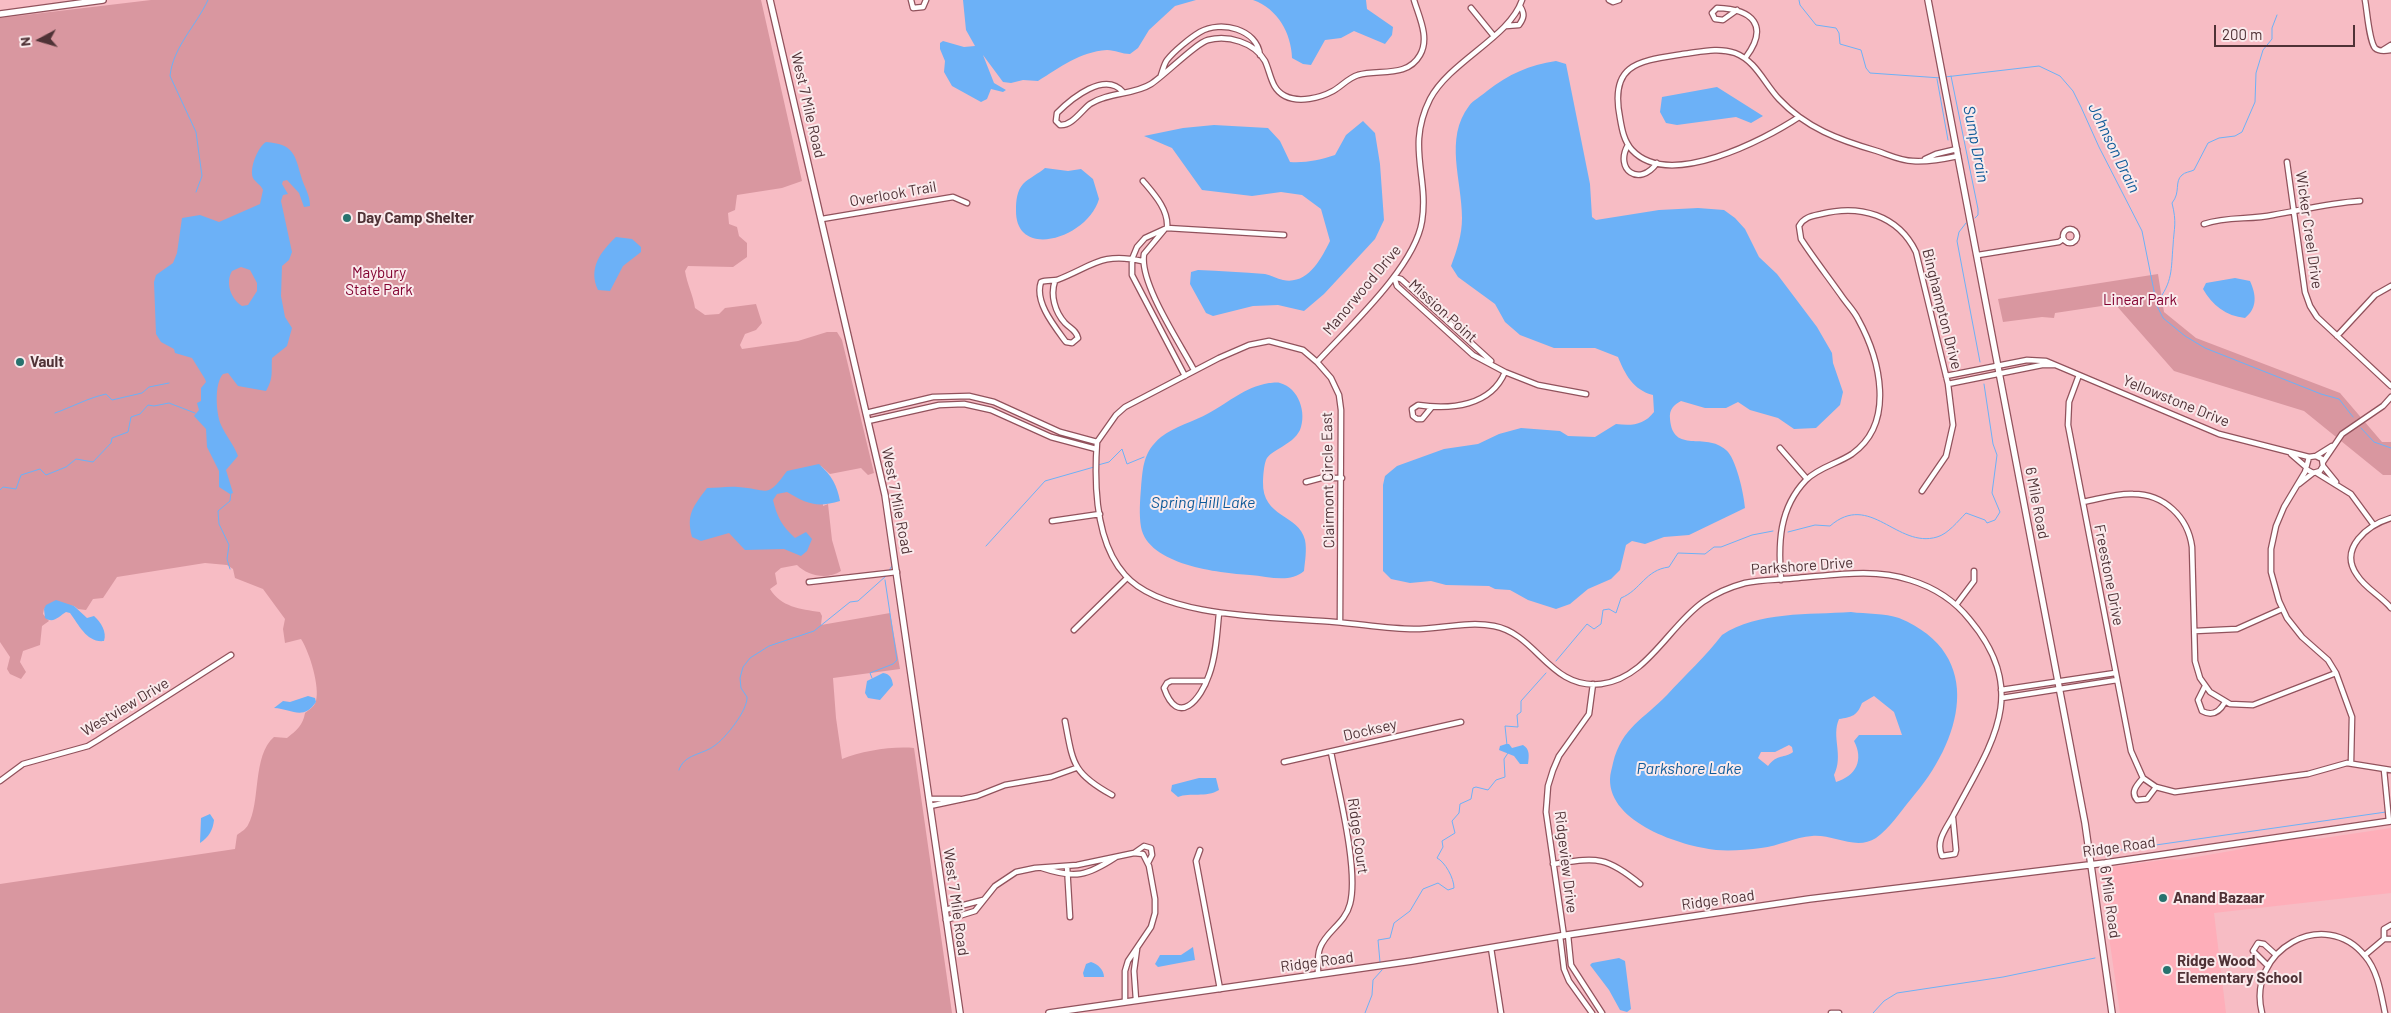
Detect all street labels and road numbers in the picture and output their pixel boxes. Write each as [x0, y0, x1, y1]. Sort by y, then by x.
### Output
street label: West 7 Mile Road [787, 50, 829, 160]
street label: Wicker Creel Drive [2292, 170, 2326, 290]
street label: Overlook Trail [848, 177, 938, 211]
street label: Manorwood Drive [1319, 241, 1405, 339]
street label: Binghampton Drive [1918, 247, 1966, 371]
street label: Mission Point [1405, 276, 1481, 346]
street label: Yellowstone Drive [2120, 371, 2232, 431]
street label: Clairmont Circle East [1318, 412, 1338, 548]
street label: West 7 Mile Road [878, 446, 916, 556]
street label: 6 Mile Road [2021, 466, 2053, 540]
street label: Freestone Drive [2090, 523, 2128, 627]
street label: Parkshore Drive [1750, 553, 1854, 579]
street label: Westview Drive [78, 674, 172, 740]
street label: Docksey [1341, 715, 1399, 745]
street label: Ridge Court [1344, 797, 1372, 875]
street label: Ridgeview Drive [1551, 810, 1581, 914]
street label: Ridge Road [2081, 833, 2157, 861]
street label: West 7 Mile Road [940, 847, 972, 957]
street label: 6 Mile Road [2096, 865, 2124, 939]
street label: Ridge Road [1680, 886, 1756, 914]
street label: Ridge Road [1279, 948, 1355, 976]

